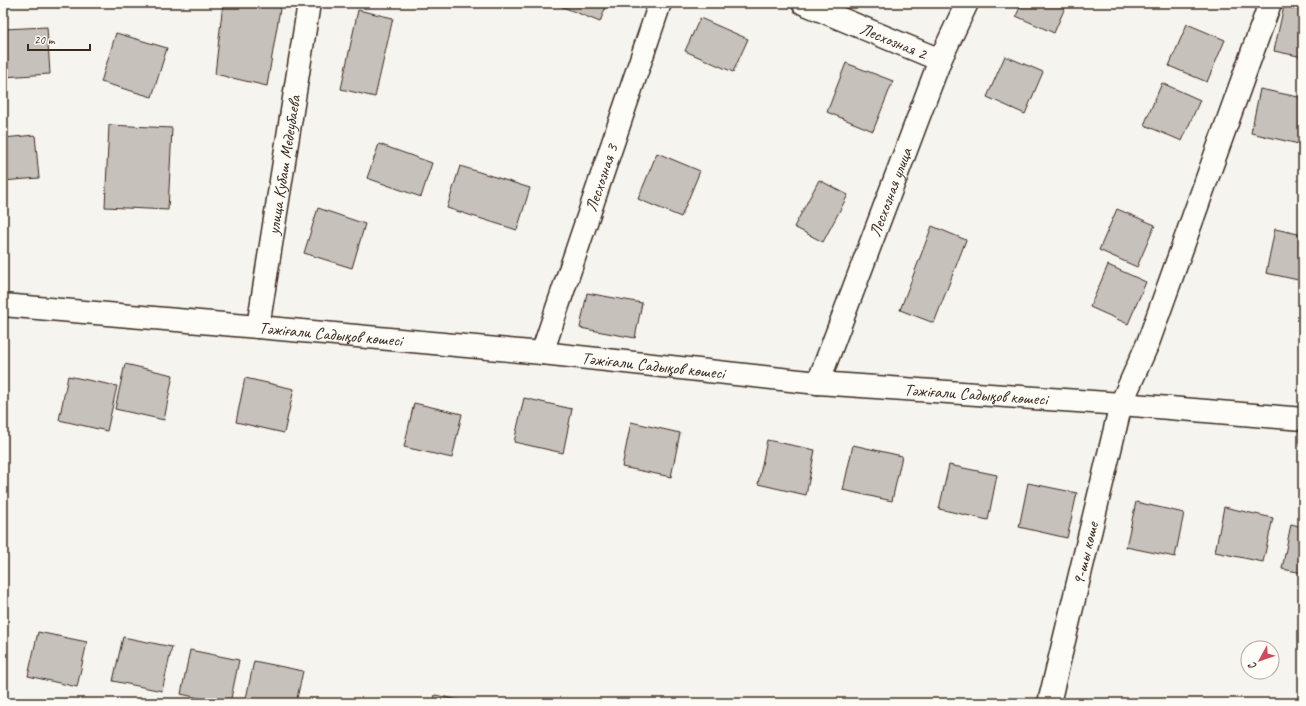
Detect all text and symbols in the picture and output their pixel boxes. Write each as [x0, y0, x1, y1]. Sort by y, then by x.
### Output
street label: Лесхозная 2 [857, 17, 931, 64]
scale bar [28, 26, 90, 52]
text: 20 m [34, 32, 56, 48]
street label: улица Кубаш Медеубаева [262, 93, 305, 237]
street label: Лесхозная 3 [580, 140, 623, 214]
street label: Лесхозная улица [864, 143, 917, 240]
street label: Тәжіғали Садықов көшесі [258, 317, 405, 351]
street label: Тәжіғали Садықов көшесі [581, 347, 728, 383]
street label: Тәжіғали Садықов көшесі [903, 378, 1050, 410]
street label: 9-шы көше [1067, 518, 1103, 587]
north arrow [1240, 640, 1280, 680]
text: С [1244, 659, 1259, 673]

